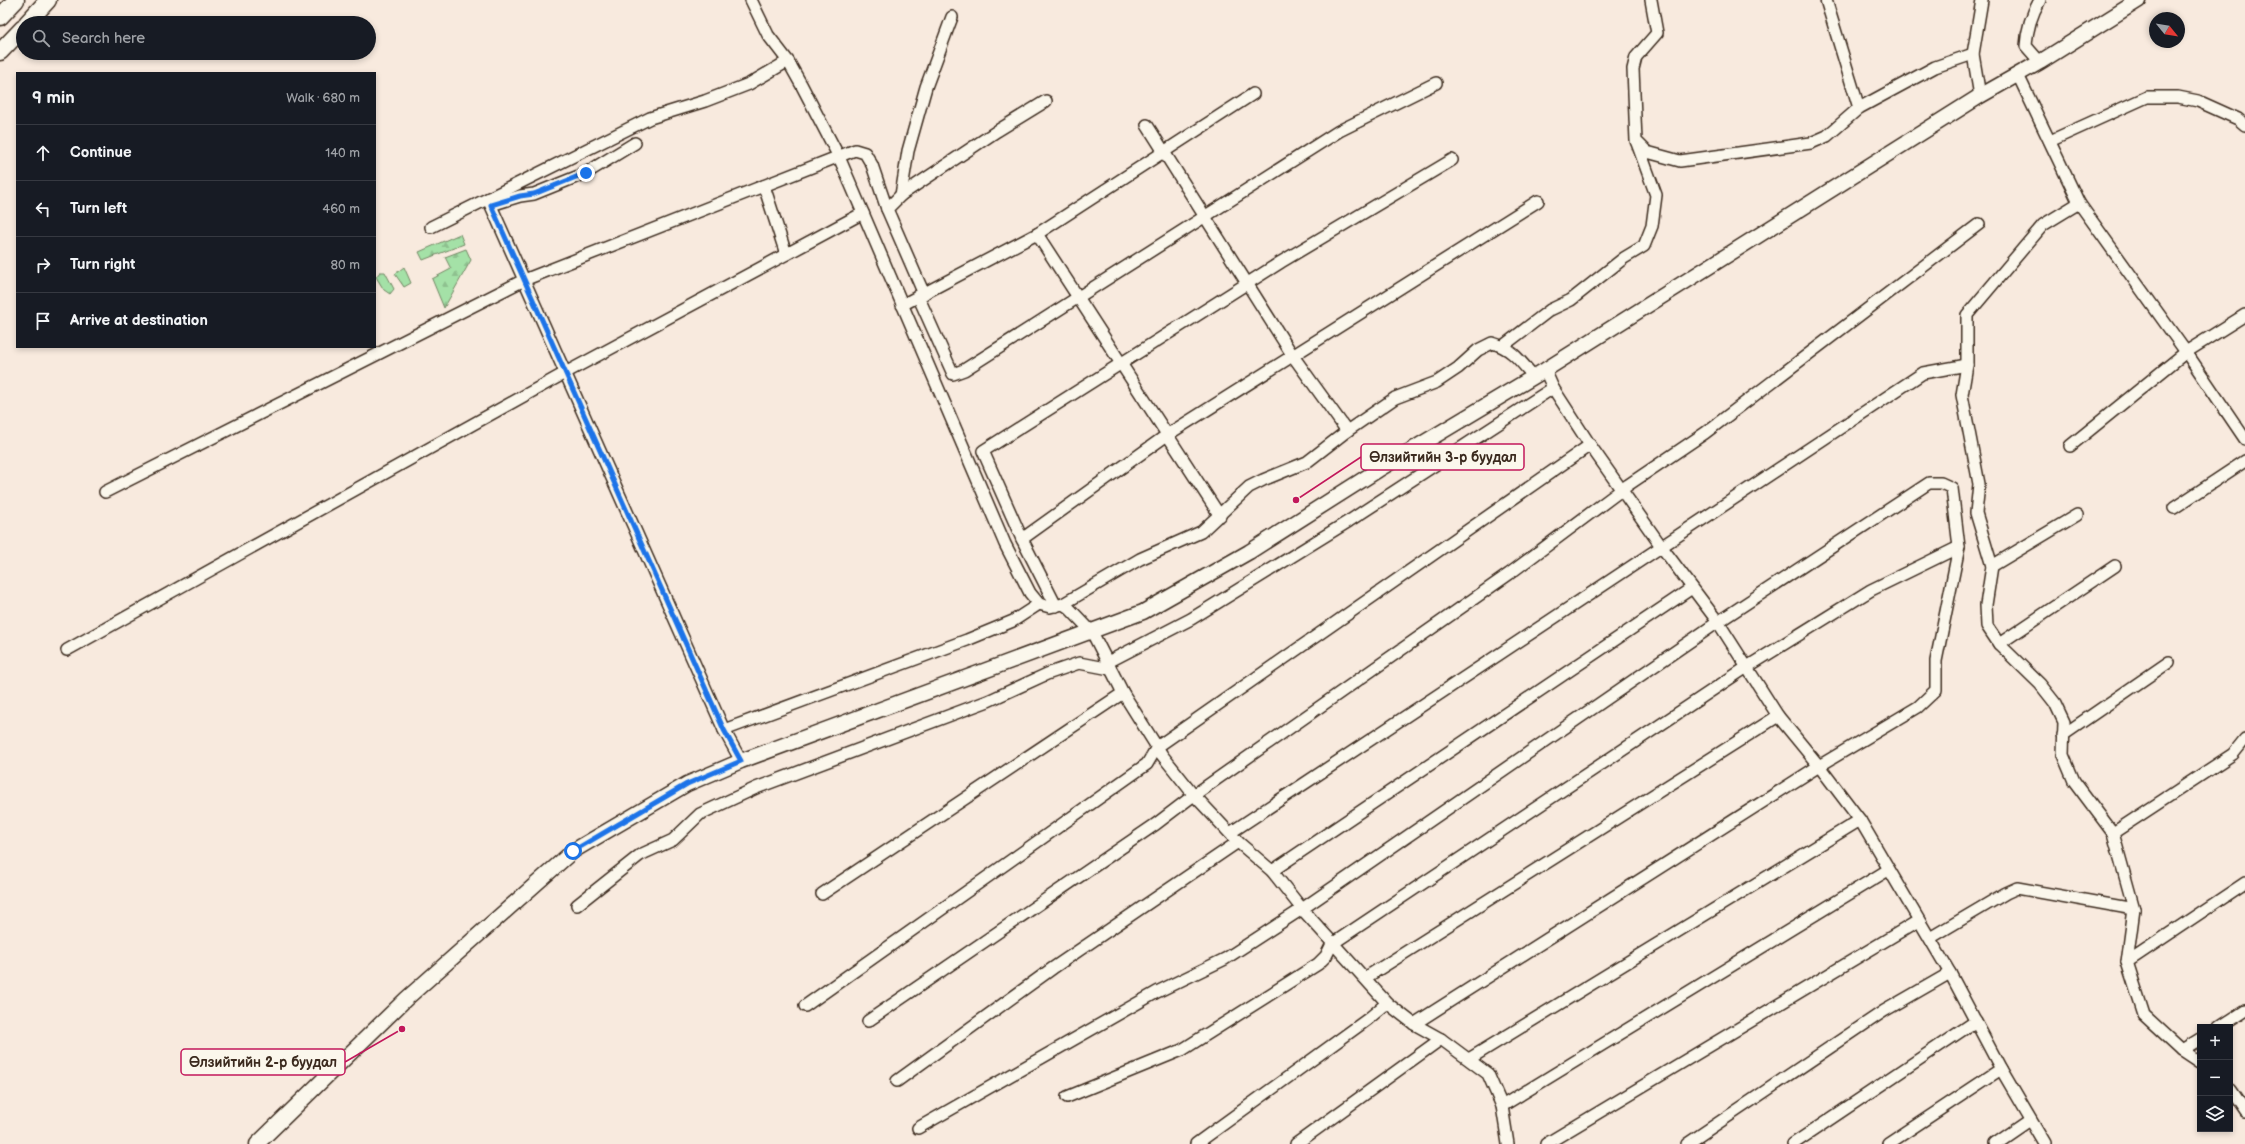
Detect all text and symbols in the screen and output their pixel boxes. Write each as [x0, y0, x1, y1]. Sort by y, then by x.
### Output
north arrow [2149, 12, 2185, 48]
search box [16, 16, 376, 60]
icon: search [30, 27, 52, 49]
text: Search here [62, 29, 145, 48]
text: 9 min [32, 88, 75, 108]
text: Walk · 680 m [286, 90, 360, 106]
icon: ahead [32, 142, 54, 164]
text: Continue [70, 143, 132, 162]
text: 140 m [325, 145, 360, 161]
route end [577, 164, 595, 182]
icon: left [32, 198, 54, 220]
text: Turn left [70, 199, 127, 218]
text: 460 m [322, 201, 360, 217]
icon: right [32, 254, 54, 276]
text: Turn right [70, 255, 135, 274]
text: 80 m [331, 257, 360, 273]
icon: arrive [32, 310, 54, 332]
text: Arrive at destination [70, 311, 208, 330]
callout: Өлзийтийн 3-р буудал [1361, 444, 1524, 470]
text: Өлзийтийн 3-р буудал [1369, 449, 1517, 466]
route start [564, 842, 582, 860]
map controls [2197, 1024, 2233, 1132]
button: + [2197, 1024, 2233, 1060]
callout: Өлзийтийн 2-р буудал [181, 1049, 345, 1075]
text: Өлзийтийн 2-р буудал [189, 1054, 337, 1071]
button: − [2197, 1060, 2233, 1096]
button: layers [2197, 1096, 2233, 1132]

